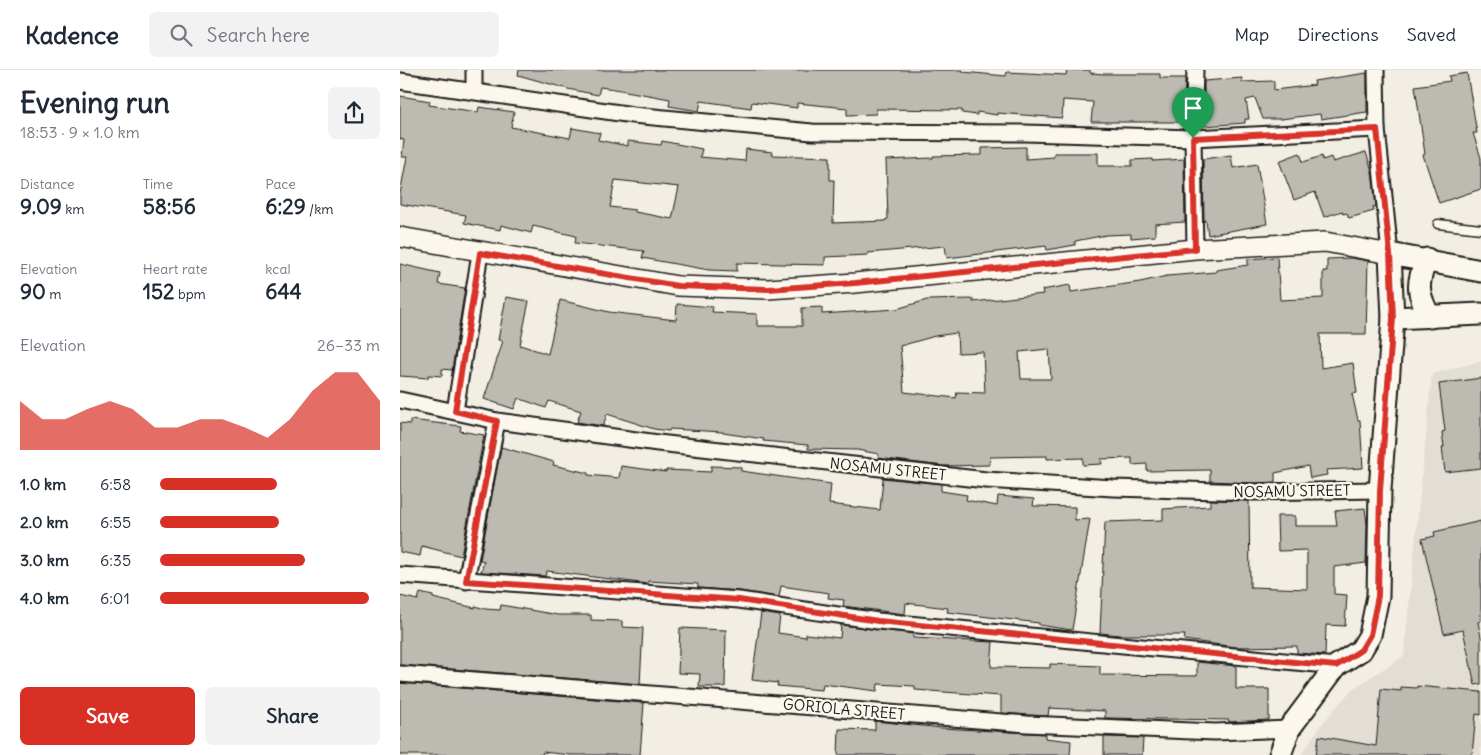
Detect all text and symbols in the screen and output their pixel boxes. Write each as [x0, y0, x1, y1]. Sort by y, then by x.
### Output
search box [149, 12, 499, 57]
text: Kadence [25, 20, 119, 50]
icon: search [167, 21, 195, 49]
text: Search here [207, 23, 310, 47]
text: Map [1234, 23, 1269, 46]
text: Directions [1297, 23, 1379, 46]
text: Saved [1407, 23, 1456, 46]
text: Evening run [20, 85, 170, 121]
button: share [328, 87, 380, 139]
pin [1172, 87, 1214, 138]
icon: arrive [1179, 94, 1207, 122]
text: 18:53 · 9 × 1.0 km [20, 122, 140, 142]
text: Distance [20, 175, 75, 193]
text: Time [143, 175, 173, 193]
text: Pace [265, 175, 296, 193]
text: 9.09 [20, 193, 62, 220]
text: 58:56 [143, 193, 196, 220]
text: 6:29 [265, 193, 306, 220]
text: km [62, 200, 85, 218]
text: /km [306, 200, 334, 218]
text: Elevation [20, 260, 77, 278]
text: Heart rate [143, 260, 208, 278]
text: kcal [265, 260, 291, 278]
text: 90 [20, 278, 46, 305]
text: 152 [143, 278, 175, 305]
text: 644 [265, 278, 302, 305]
text: m [46, 285, 62, 303]
text: bpm [175, 285, 206, 303]
text: Elevation [20, 335, 86, 355]
text: 26–33 m [317, 335, 380, 355]
street label: NOSAMU STREET [829, 453, 947, 485]
text: 1.0 km [20, 474, 66, 494]
text: 6:58 [100, 474, 131, 494]
street label: NOSAMU STREET [1233, 480, 1351, 502]
text: 2.0 km [20, 512, 69, 532]
text: 6:55 [100, 512, 131, 532]
text: 3.0 km [20, 550, 69, 570]
text: 6:35 [100, 550, 131, 570]
text: 4.0 km [20, 588, 69, 608]
text: 6:01 [100, 588, 130, 608]
button: Save [20, 687, 195, 745]
button: Share [205, 687, 380, 745]
street label: GORIOLA STREET [782, 694, 906, 724]

